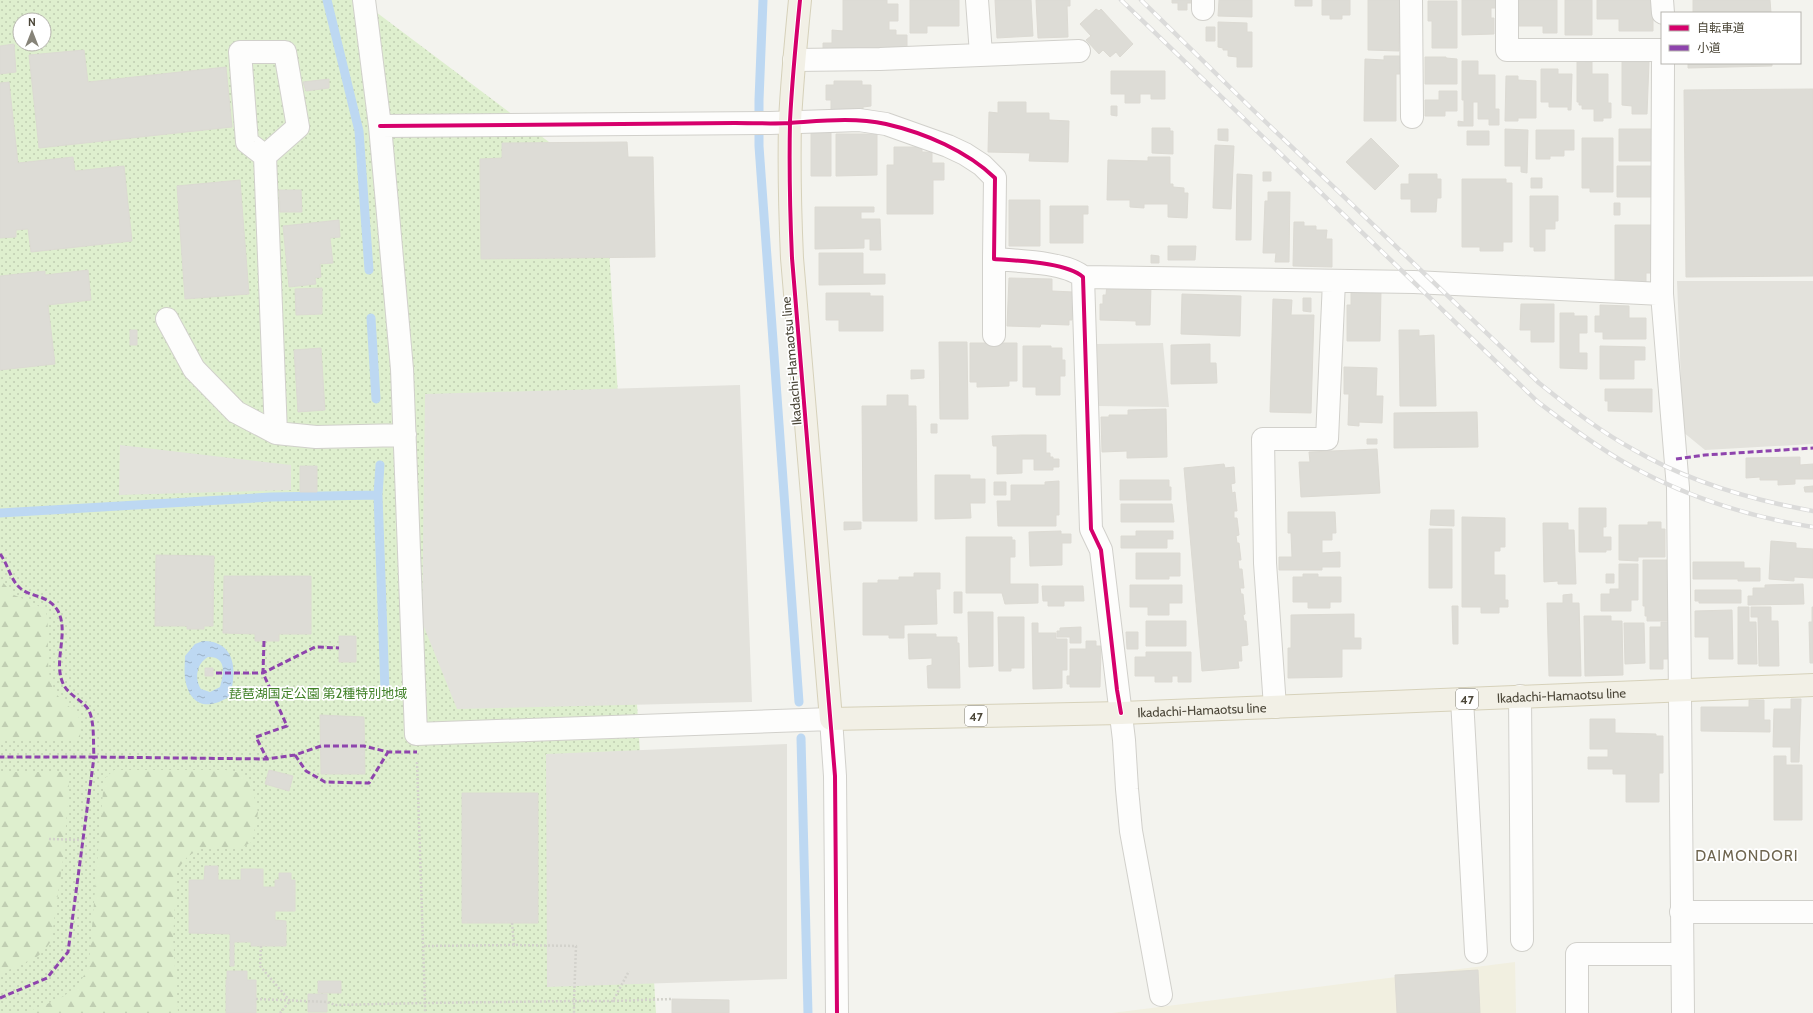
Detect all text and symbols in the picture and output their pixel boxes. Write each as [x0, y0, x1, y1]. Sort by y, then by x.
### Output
north arrow [12, 12, 52, 52]
legend [1661, 12, 1801, 64]
text: N [28, 15, 36, 29]
text: 自転車道 [1697, 20, 1745, 35]
text: 小道 [1697, 40, 1721, 55]
street label: Ikadachi-Hamaotsu line [777, 296, 805, 426]
park label: 琵琶湖国定公園 第2種特別地域 [229, 685, 407, 701]
street label: Ikadachi-Hamaotsu line [1497, 685, 1627, 706]
road number: 47 [1456, 689, 1478, 709]
street label: Ikadachi-Hamaotsu line [1137, 699, 1267, 720]
road number: 47 [965, 706, 987, 726]
district label: DAIMONDORI [1695, 847, 1799, 865]

